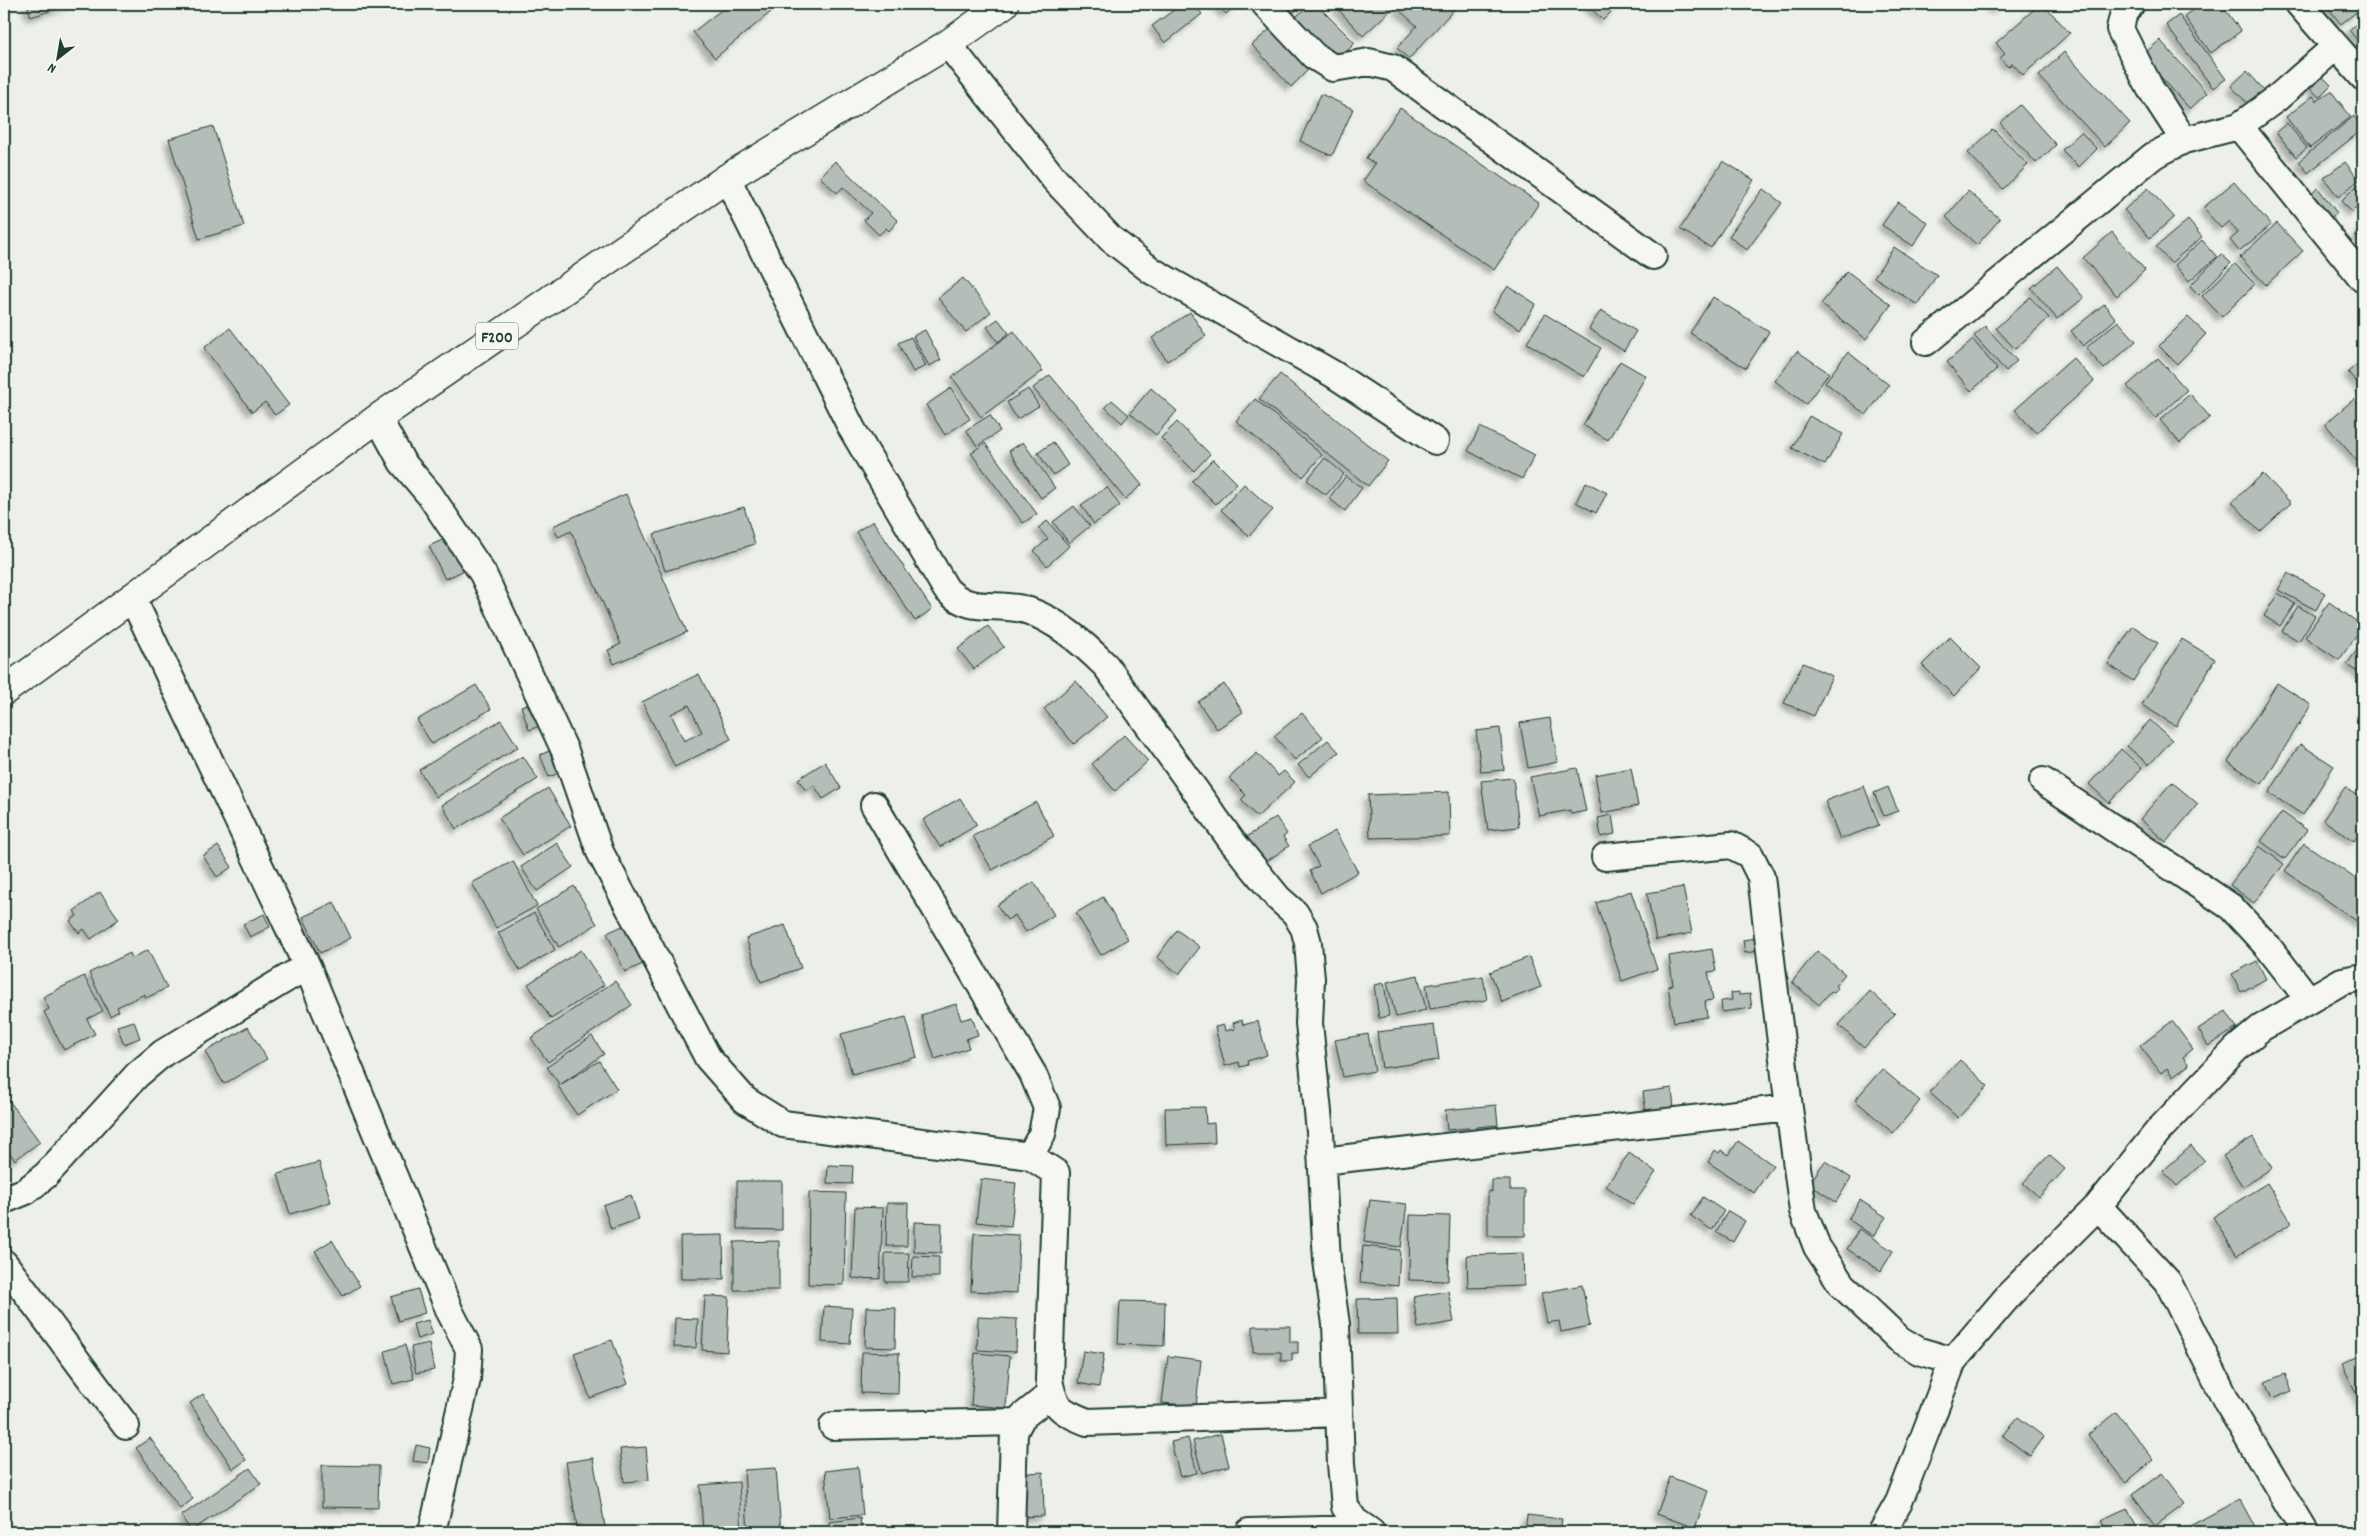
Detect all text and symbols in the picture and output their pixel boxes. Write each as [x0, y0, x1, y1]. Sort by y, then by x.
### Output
north arrow [32, 32, 82, 82]
text: N [44, 57, 60, 78]
road number: F200 [476, 322, 518, 350]

